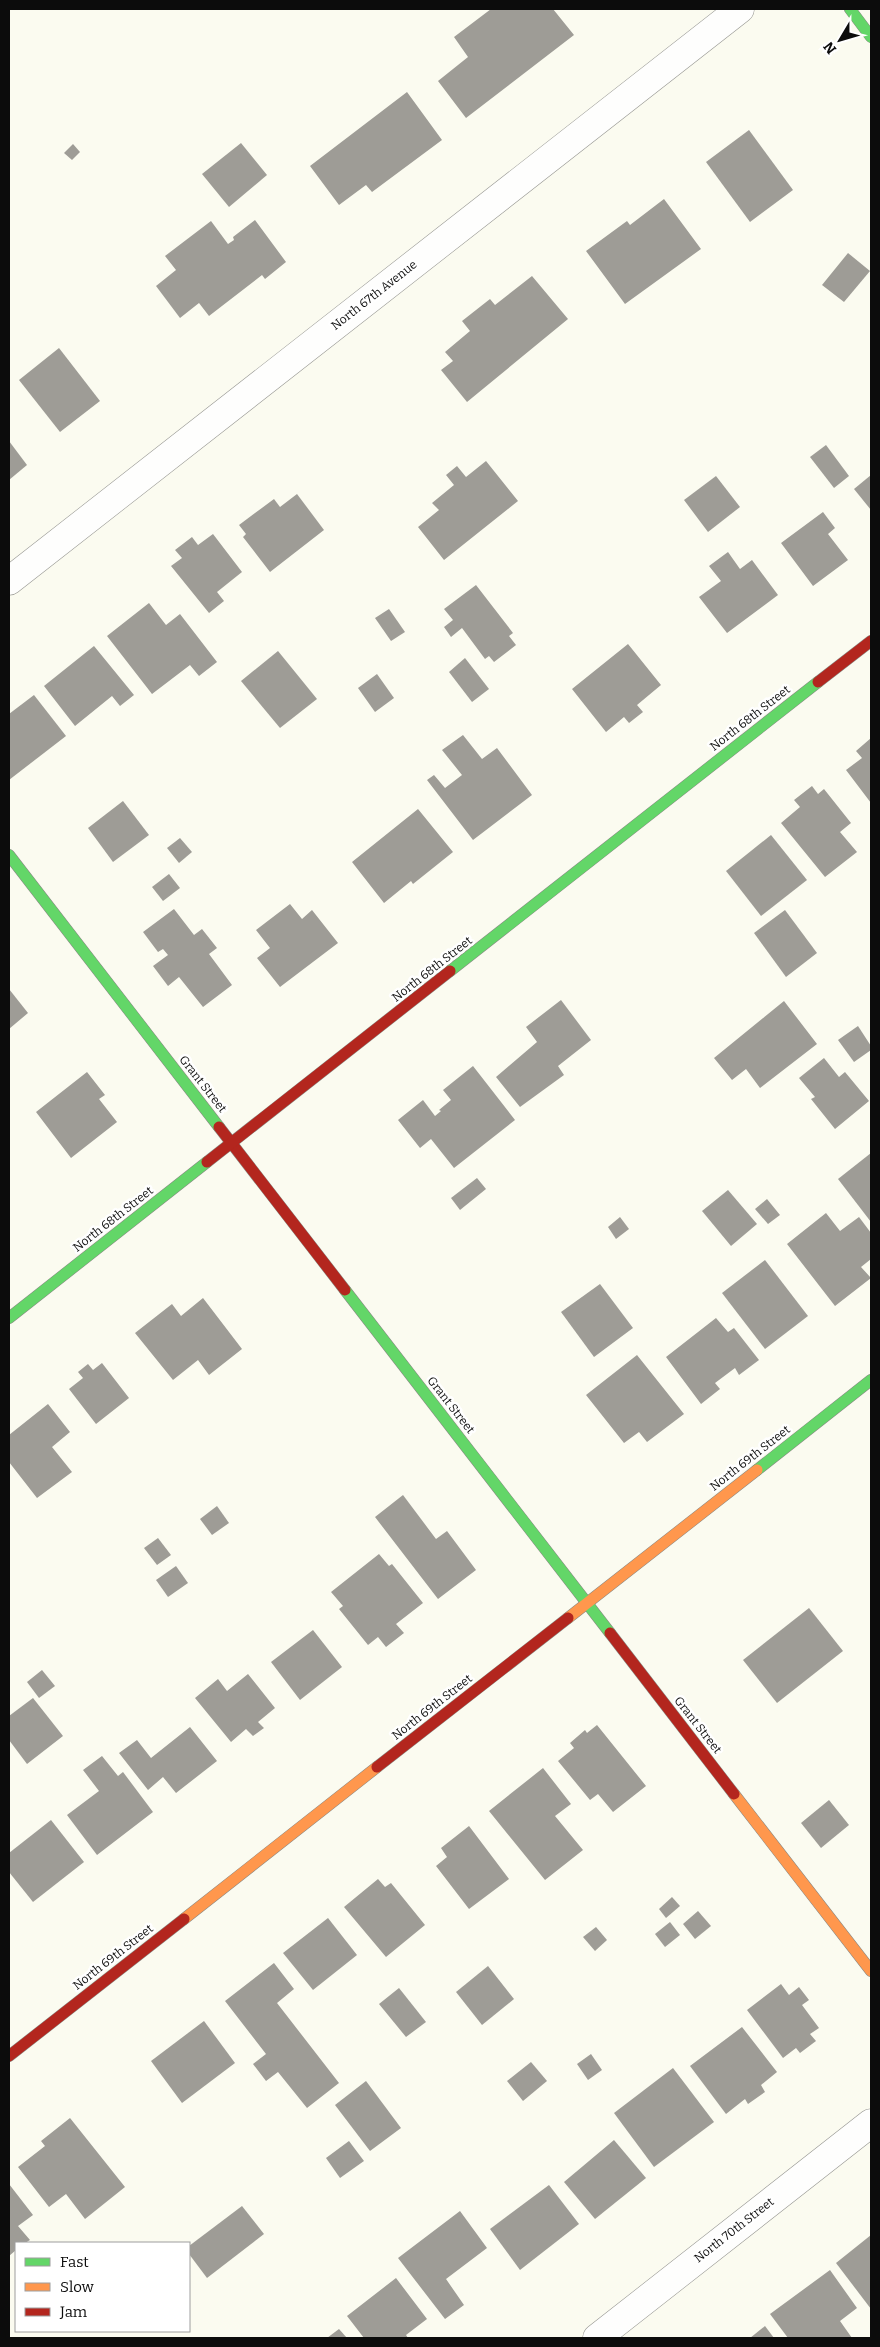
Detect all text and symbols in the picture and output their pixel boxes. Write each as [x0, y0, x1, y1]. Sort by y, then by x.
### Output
north arrow [815, 15, 865, 65]
text: N [820, 38, 840, 57]
street label: North 67th Avenue [328, 257, 420, 333]
street label: North 68th Street [707, 682, 793, 754]
street label: North 68th Street [389, 933, 475, 1005]
street label: Grant Street [176, 1053, 230, 1116]
street label: North 68th Street [70, 1183, 156, 1255]
street label: Grant Street [424, 1374, 478, 1437]
street label: North 69th Street [707, 1422, 793, 1494]
street label: North 69th Street [389, 1671, 475, 1743]
street label: Grant Street [671, 1694, 725, 1757]
street label: North 69th Street [70, 1921, 156, 1993]
street label: North 70th Street [691, 2194, 777, 2265]
legend [15, 2242, 190, 2332]
text: Fast [60, 2253, 89, 2271]
text: Slow [60, 2278, 95, 2296]
text: Jam [59, 2303, 88, 2321]

